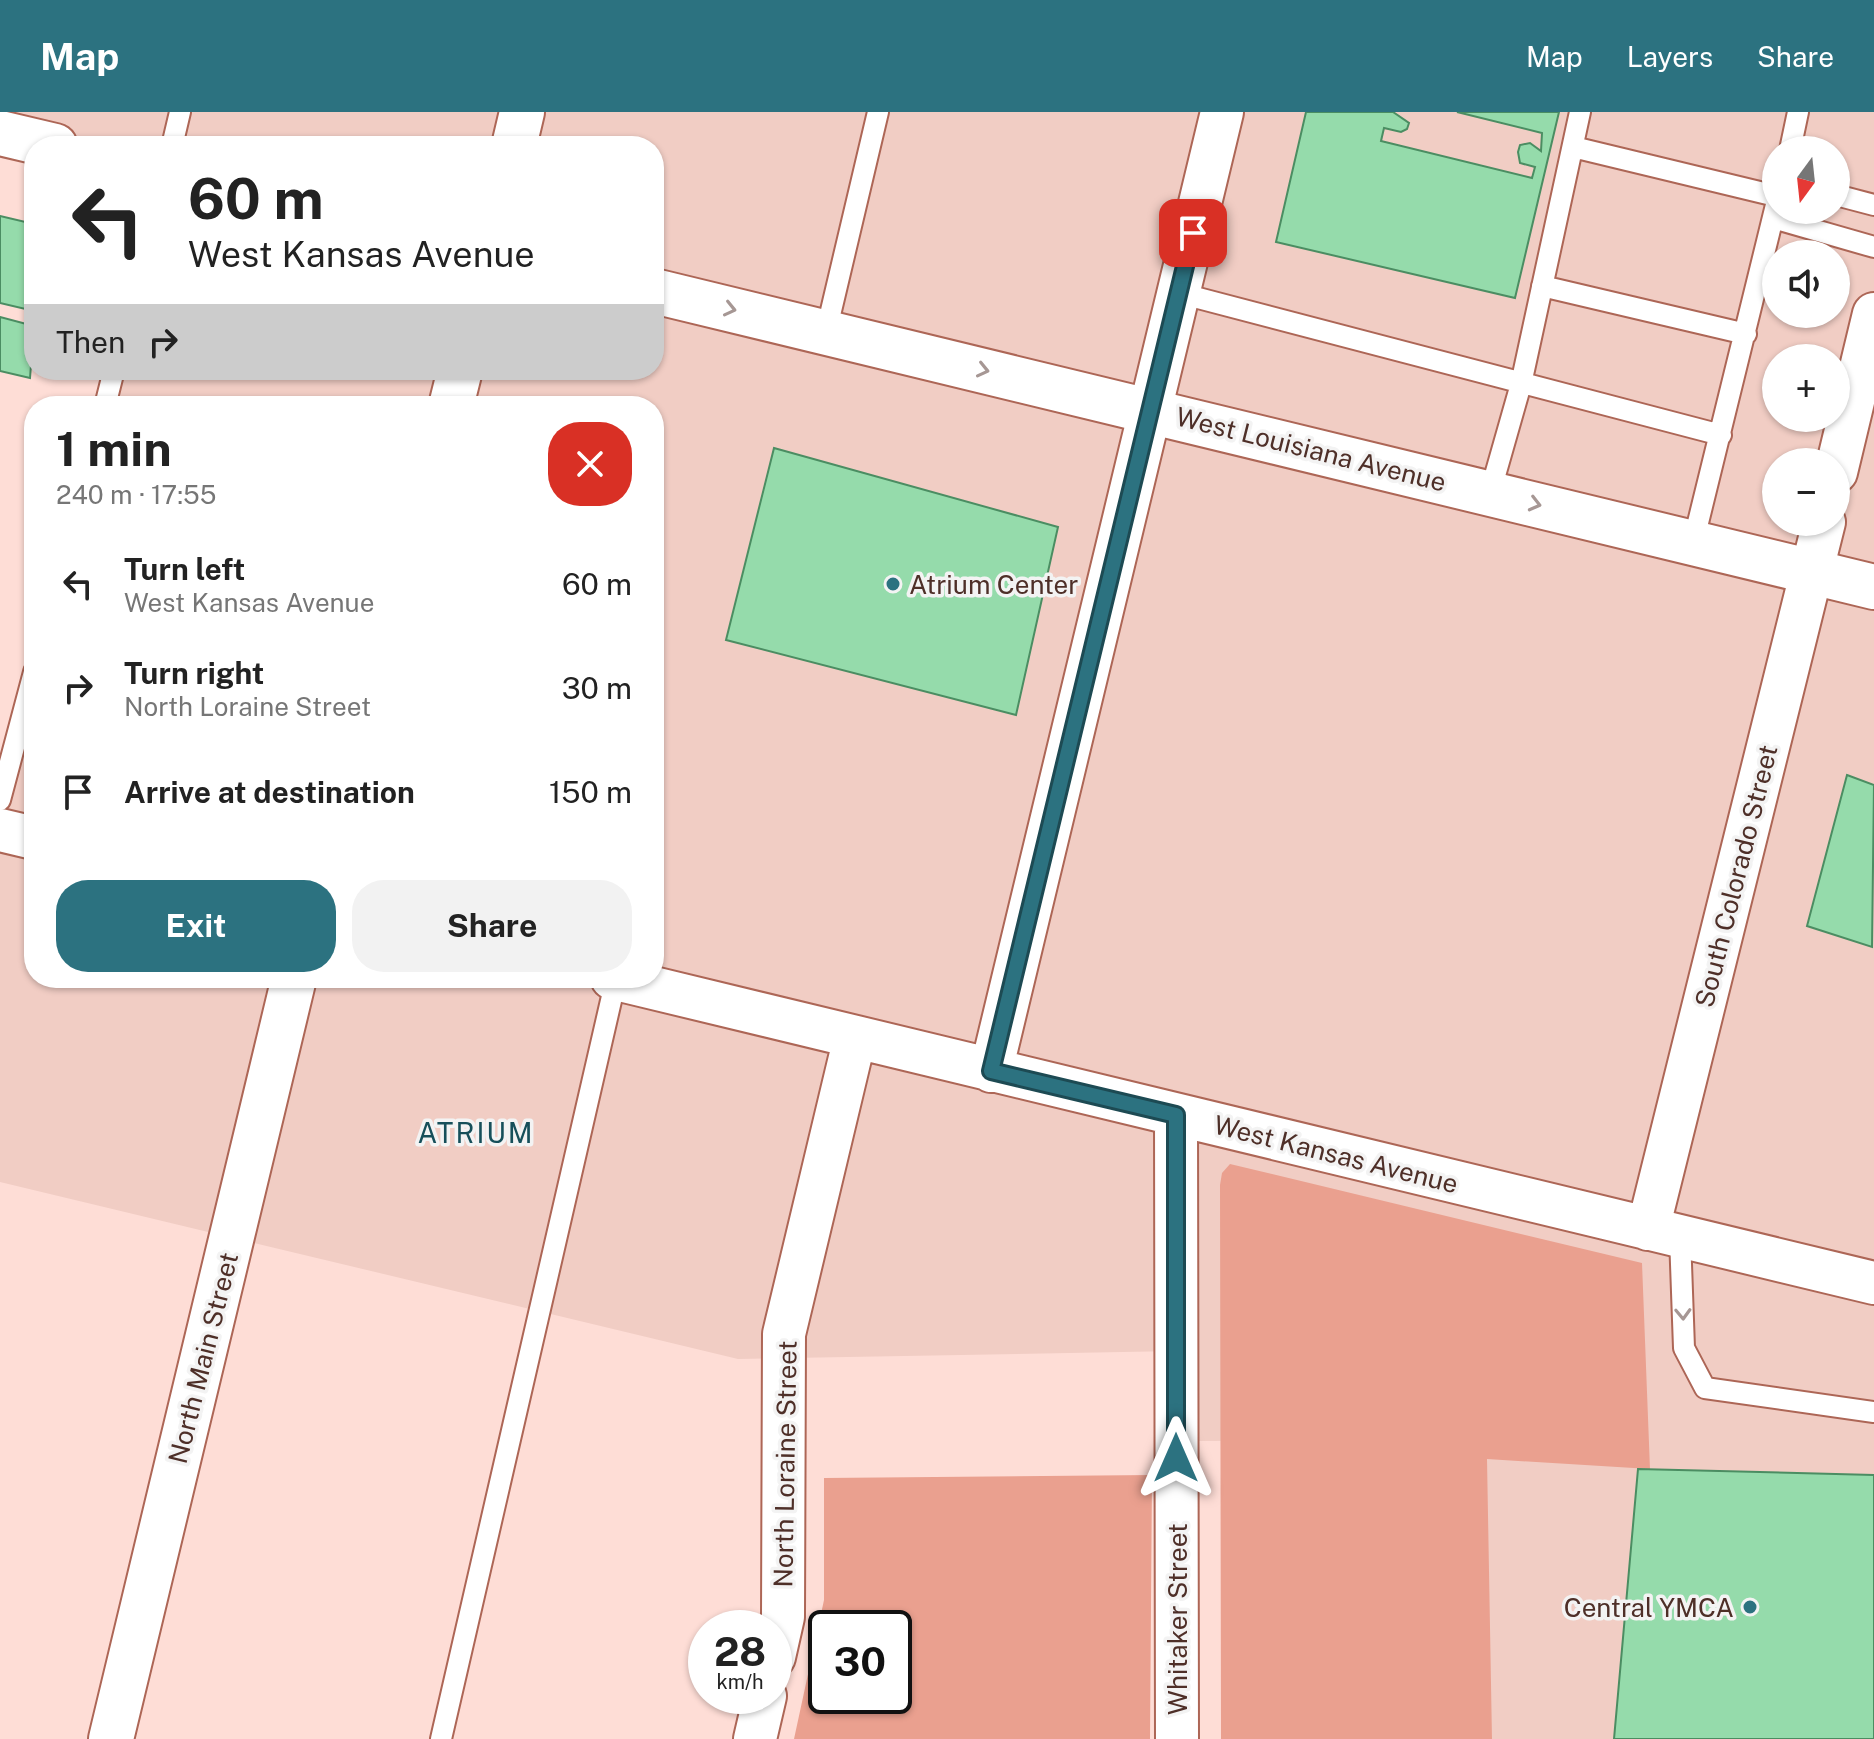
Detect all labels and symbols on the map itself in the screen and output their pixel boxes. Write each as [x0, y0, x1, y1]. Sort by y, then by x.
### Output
north arrow [1762, 136, 1850, 224]
pin [1159, 199, 1227, 267]
one-way arrow [722, 300, 736, 317]
one-way arrow [975, 360, 989, 377]
street label: West Louisiana Avenue [1173, 400, 1449, 498]
one-way arrow [1527, 495, 1541, 512]
place label: Atrium Center [909, 569, 1079, 600]
marker: Atrium Center [884, 575, 902, 593]
street label: South Colorado Street [1688, 742, 1784, 1010]
street label: West Kansas Avenue [1211, 1109, 1461, 1199]
district label: ATRIUM [417, 1116, 535, 1149]
street label: North Main Street [162, 1249, 244, 1467]
one-way arrow [1674, 1308, 1691, 1321]
street label: North Loraine Street [767, 1340, 803, 1588]
position arrow [1134, 1416, 1218, 1500]
street label: Whitaker Street [1162, 1523, 1193, 1715]
place label: Central YMCA [1564, 1592, 1734, 1623]
marker: Central YMCA [1741, 1598, 1759, 1616]
speed limit sign: 30 [808, 1610, 912, 1714]

